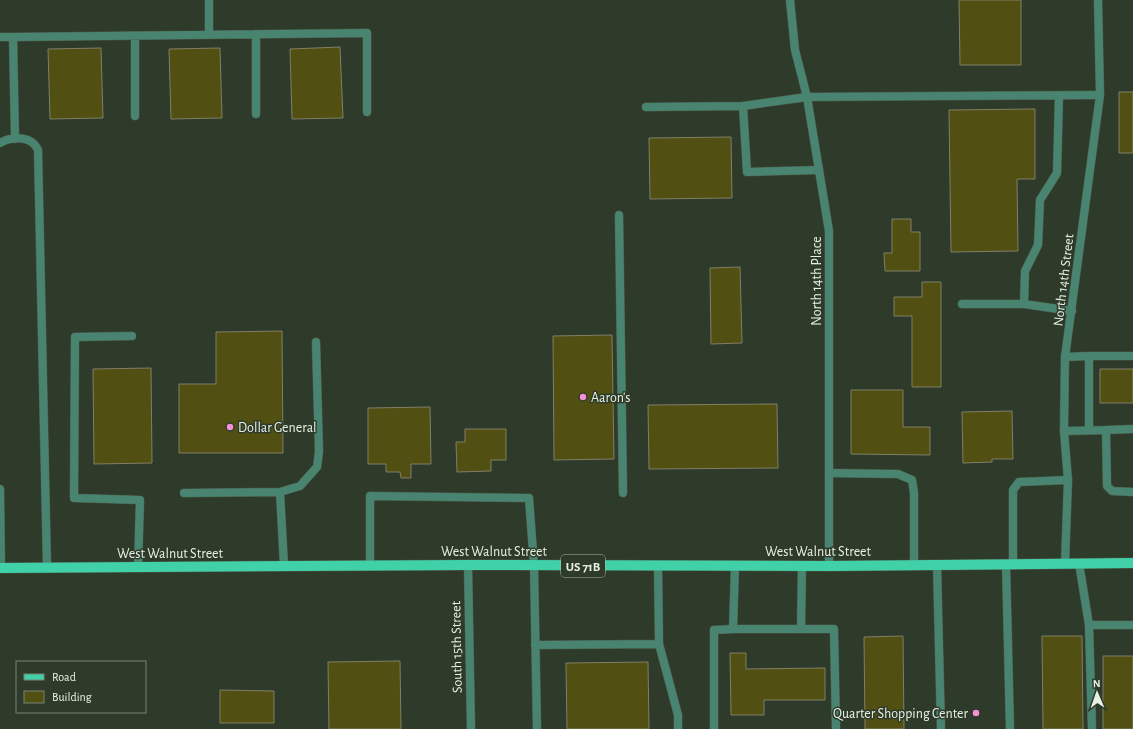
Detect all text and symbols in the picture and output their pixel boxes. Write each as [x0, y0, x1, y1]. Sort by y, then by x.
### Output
street label: North 14th Street [1051, 233, 1077, 327]
street label: North 14th Place [810, 236, 824, 326]
place label: Aaron's [591, 391, 631, 405]
marker: Aaron's [578, 392, 588, 402]
place label: Dollar General [238, 421, 317, 435]
marker: Dollar General [225, 422, 235, 432]
street label: West Walnut Street [441, 545, 548, 559]
street label: West Walnut Street [765, 545, 872, 559]
street label: West Walnut Street [117, 547, 224, 561]
road number: US 71B [561, 555, 605, 577]
street label: South 15th Street [449, 600, 465, 693]
legend [16, 661, 146, 713]
text: Road [52, 671, 76, 683]
north arrow [1077, 673, 1117, 713]
text: N [1093, 678, 1101, 689]
text: Building [52, 691, 92, 703]
place label: Quarter Shopping Center [833, 707, 968, 721]
marker: Quarter Shopping Center [971, 708, 981, 718]

